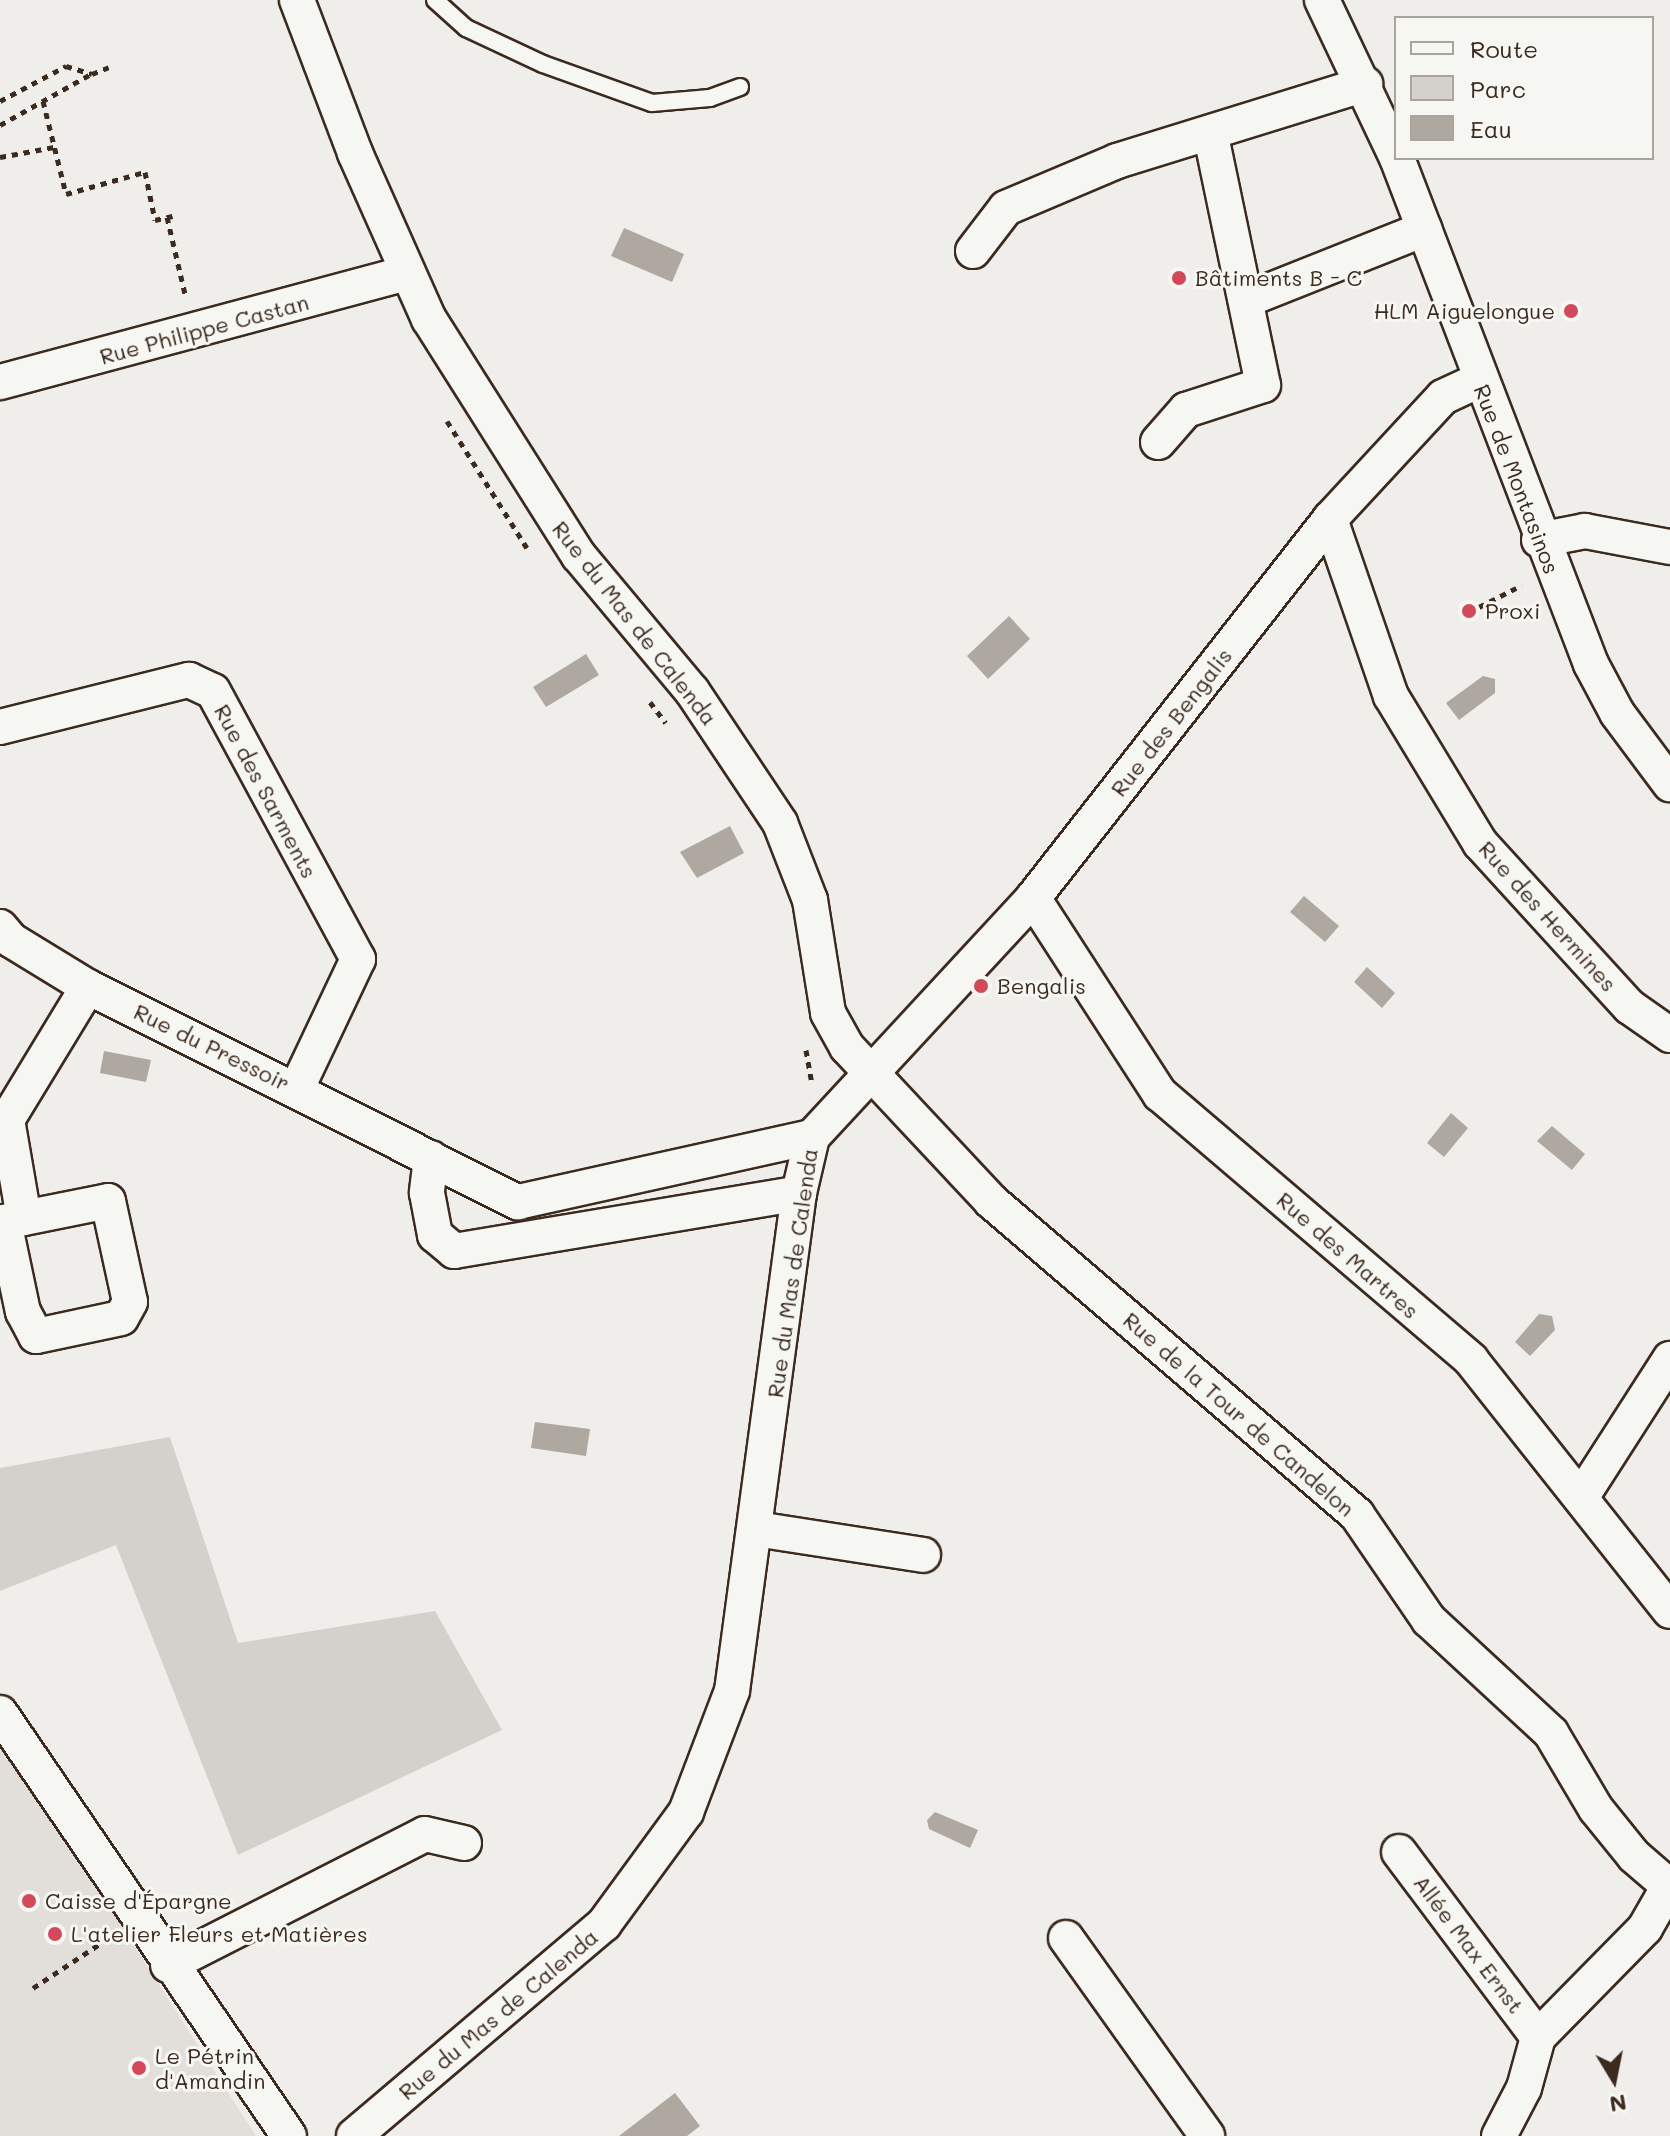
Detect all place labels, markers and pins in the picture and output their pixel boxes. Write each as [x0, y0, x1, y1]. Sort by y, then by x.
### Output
place label: Bâtiments B - C [1195, 265, 1362, 291]
marker: Bâtiments B - C [1170, 269, 1188, 287]
place label: HLM Aiguelongue [1374, 298, 1555, 324]
marker: HLM Aiguelongue [1562, 302, 1580, 320]
place label: Proxi [1485, 598, 1540, 624]
marker: Proxi [1460, 602, 1478, 620]
place label: Bengalis [997, 973, 1086, 999]
marker: Bengalis [972, 977, 990, 995]
place label: Caisse d'Épargne [45, 1888, 231, 1914]
marker: Caisse d'Épargne [20, 1892, 38, 1910]
place label: L'atelier Fleurs et Matières [71, 1921, 368, 1947]
marker: L'atelier Fleurs et Matières [46, 1925, 64, 1943]
place label: Le Pétrin d'Amandin [155, 2042, 265, 2094]
marker: Le Pétrin d'Amandin [130, 2059, 148, 2077]

